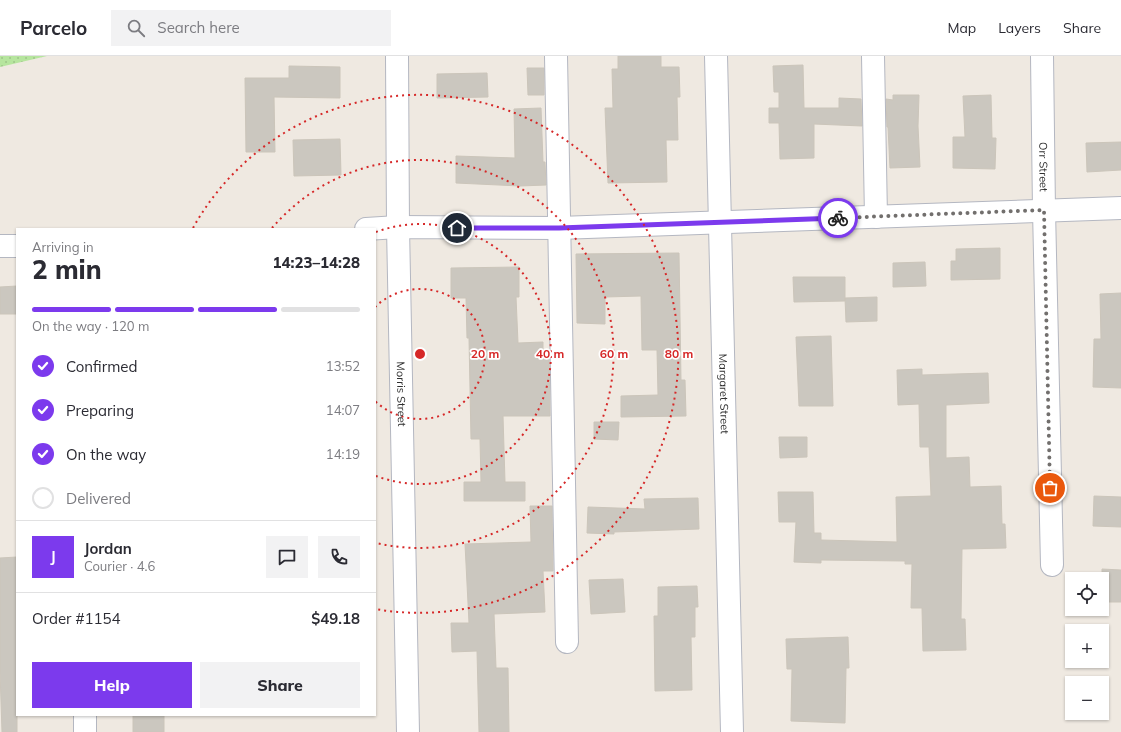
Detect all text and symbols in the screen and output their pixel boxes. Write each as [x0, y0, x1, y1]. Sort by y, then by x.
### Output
search box [111, 10, 391, 46]
text: Parcelo [20, 16, 87, 40]
icon: search [125, 17, 147, 39]
text: Search here [157, 18, 240, 37]
text: Map [947, 19, 976, 37]
text: Layers [998, 19, 1041, 37]
text: Share [1063, 19, 1101, 37]
street label: Orr Street [1036, 142, 1051, 192]
courier [818, 198, 858, 238]
icon: bike [827, 207, 849, 229]
pin [440, 211, 474, 245]
icon: home [446, 217, 468, 239]
text: Arriving in [32, 239, 94, 255]
text: 2 min [32, 253, 102, 286]
text: 14:23–14:28 [273, 253, 360, 272]
text: On the way · 120 m [32, 318, 149, 334]
text: 20 m [471, 346, 499, 361]
text: 40 m [536, 346, 564, 361]
text: 60 m [600, 346, 628, 361]
text: 80 m [665, 346, 693, 361]
centre of rings [413, 347, 427, 361]
street label: Margaret Street [716, 354, 732, 434]
icon: check [32, 355, 54, 377]
text: Confirmed [66, 357, 137, 376]
text: 13:52 [326, 358, 360, 374]
street label: Morris Street [394, 361, 409, 427]
icon: check [32, 399, 54, 421]
text: Preparing [66, 401, 134, 420]
text: 14:07 [326, 402, 360, 418]
icon: check [32, 443, 54, 465]
text: On the way [66, 445, 146, 464]
text: 14:19 [326, 446, 360, 462]
pin [1033, 471, 1067, 505]
icon: bag [1039, 477, 1061, 499]
text: Delivered [66, 489, 131, 508]
button: chat [266, 536, 308, 578]
button: phone [318, 536, 360, 578]
text: Jordan [84, 539, 132, 558]
text: J [50, 547, 56, 566]
text: Courier · 4.6 [84, 558, 155, 574]
map controls [1065, 572, 1109, 720]
button: locate [1065, 572, 1109, 616]
text: Order #1154 [32, 609, 120, 628]
text: $49.18 [311, 609, 360, 628]
button: + [1065, 624, 1109, 668]
button: Help [32, 662, 192, 708]
button: Share [200, 662, 360, 708]
button: − [1065, 676, 1109, 720]

